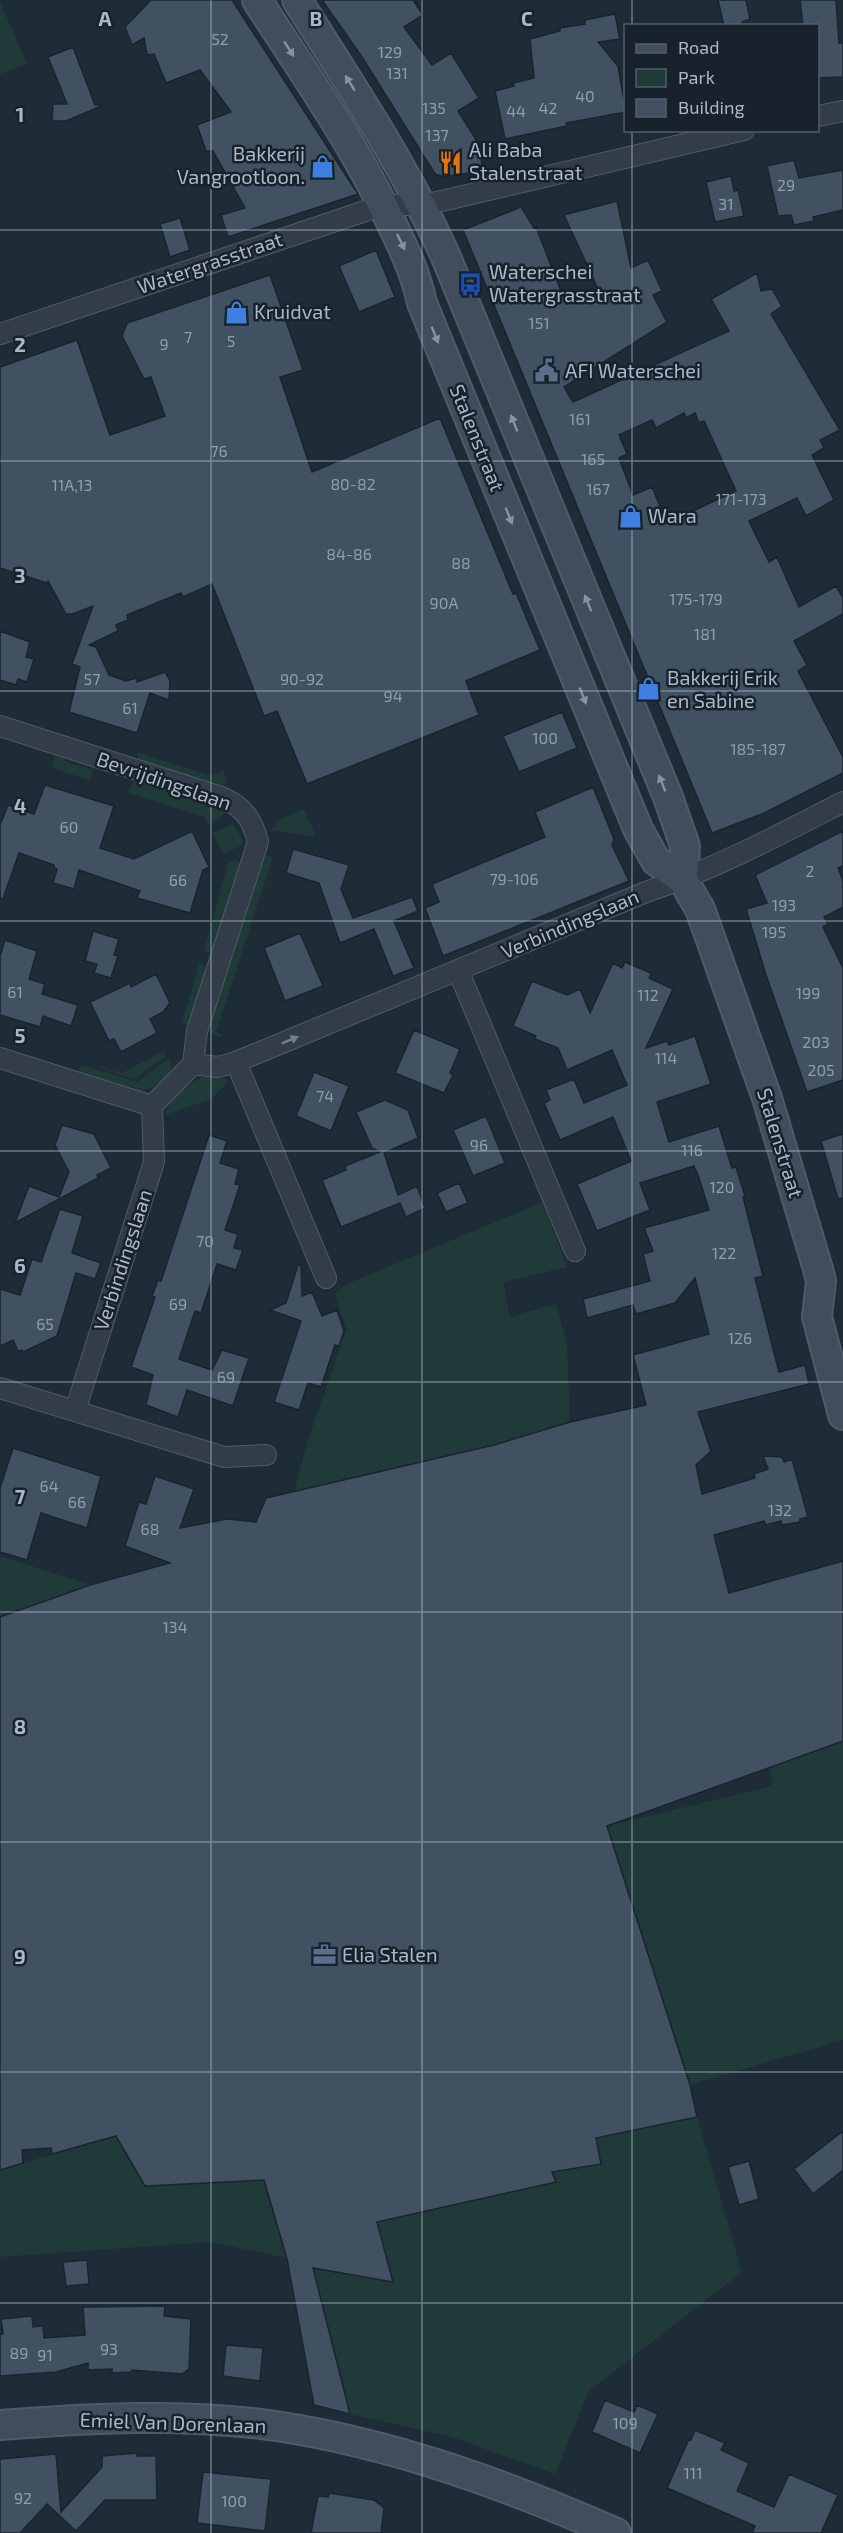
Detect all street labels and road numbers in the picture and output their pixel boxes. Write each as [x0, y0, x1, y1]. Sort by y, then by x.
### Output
street label: Watergrasstraat [134, 226, 286, 298]
street label: Stalenstraat [446, 381, 510, 495]
street label: Bevrijdingslaan [94, 746, 235, 814]
street label: Verbindingslaan [497, 883, 642, 963]
street label: Stalenstraat [753, 1085, 809, 1201]
street label: Verbindingslaan [88, 1186, 156, 1333]
street label: Emiel Van Dorenlaan [79, 2407, 267, 2437]

